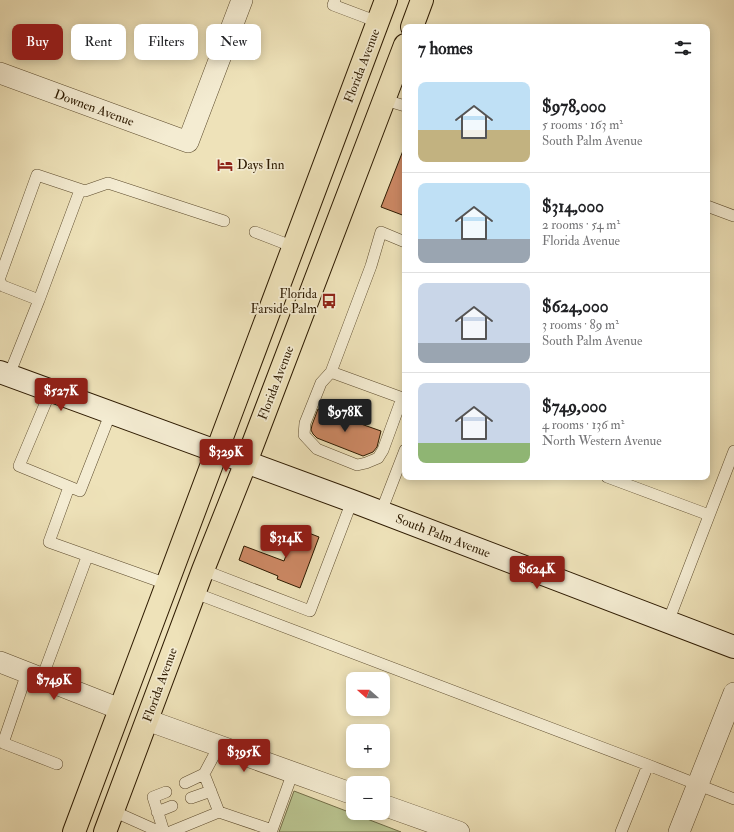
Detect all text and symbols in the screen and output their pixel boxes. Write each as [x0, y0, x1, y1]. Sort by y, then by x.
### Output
chip: Buy [12, 24, 63, 60]
chip: Rent [71, 24, 126, 60]
chip: Filters [134, 24, 198, 60]
chip: New [206, 24, 261, 60]
street label: Florida Avenue [341, 26, 384, 105]
icon: filters [672, 37, 694, 59]
text: 7 homes [418, 38, 473, 59]
street label: Downen Avenue [52, 86, 137, 130]
text: $978,000 [542, 96, 606, 117]
icon: home [450, 98, 498, 146]
text: 5 rooms · 163 m² [542, 117, 623, 133]
text: South Palm Avenue [542, 133, 642, 149]
hotel icon: Days Inn [216, 156, 234, 174]
place label: Days Inn [237, 157, 285, 174]
text: $314,000 [542, 196, 604, 217]
icon: home [450, 199, 498, 247]
text: 2 rooms · 54 m² [542, 217, 620, 233]
text: Florida Avenue [542, 233, 620, 249]
place label: Florida Farside Palm [251, 286, 318, 317]
bus stop icon: Florida Farside Palm [320, 292, 338, 310]
text: $624,000 [542, 296, 609, 317]
icon: home [450, 299, 498, 347]
text: 3 rooms · 89 m² [542, 317, 619, 333]
text: South Palm Avenue [542, 333, 642, 349]
street label: Florida Avenue [255, 343, 298, 422]
pin: $527K [33, 378, 89, 412]
text: $527K [44, 383, 78, 399]
text: $749,000 [542, 396, 607, 417]
pin: $978K [317, 399, 373, 433]
icon: home [450, 399, 498, 447]
text: $978K [327, 404, 363, 420]
text: 4 rooms · 136 m² [542, 417, 624, 433]
text: North Western Avenue [542, 433, 662, 449]
pin: $329K [198, 439, 254, 473]
text: $329K [209, 444, 243, 460]
street label: South Palm Avenue [393, 511, 493, 562]
pin: $314K [258, 525, 314, 559]
text: $314K [269, 530, 303, 546]
pin: $624K [509, 556, 565, 590]
text: $624K [519, 561, 555, 577]
street label: Florida Avenue [139, 645, 181, 724]
pin: $749K [26, 667, 82, 701]
text: $749K [36, 672, 72, 688]
north arrow [346, 672, 390, 716]
map controls [346, 672, 390, 820]
button: + [346, 724, 390, 768]
pin: $395K [216, 739, 272, 773]
text: $395K [227, 744, 261, 760]
button: − [346, 776, 390, 820]

